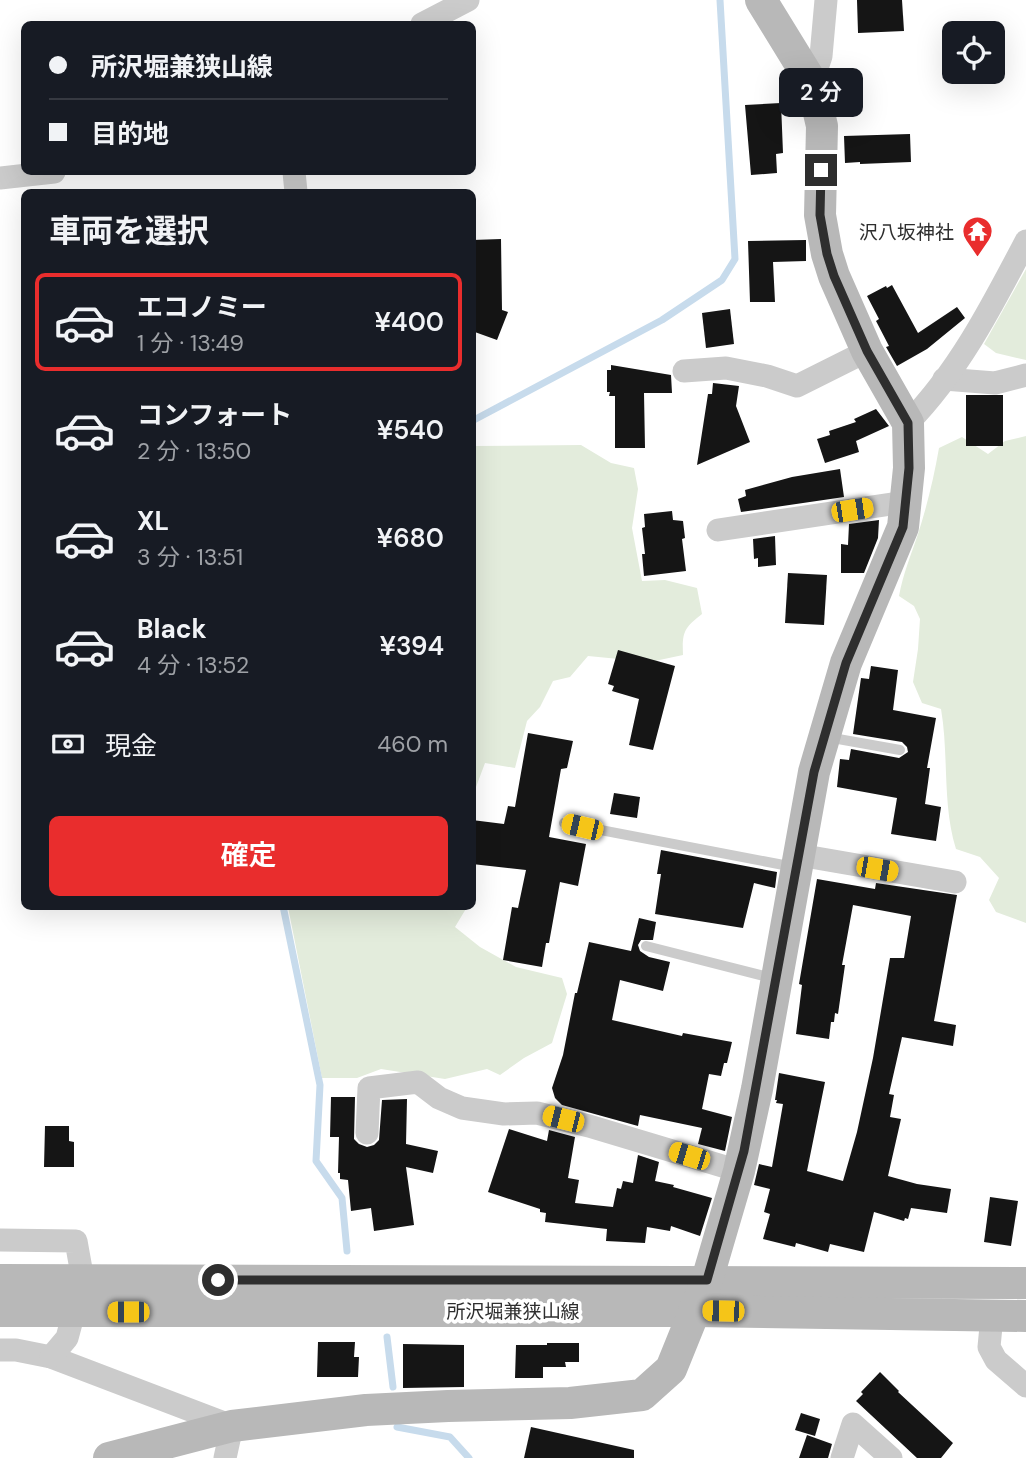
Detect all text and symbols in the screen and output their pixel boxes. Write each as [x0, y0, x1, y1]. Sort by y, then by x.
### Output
map controls [942, 21, 1005, 84]
button: locate [942, 21, 1005, 84]
text: 所沢堀兼狭山線 [91, 50, 273, 84]
callout: 2 分 [779, 68, 863, 118]
text: 2 分 [800, 77, 842, 107]
text: 目的地 [91, 117, 169, 151]
route end [805, 154, 837, 186]
text: 車両を選択 [49, 210, 209, 252]
temple icon: 沢八坂神社 [960, 215, 994, 259]
place label: 沢八坂神社 [859, 220, 954, 245]
text: エコノミー [137, 290, 267, 324]
icon: car [53, 291, 116, 354]
text: ¥400 [375, 305, 444, 339]
text: 1 分 · 13:49 [137, 328, 244, 358]
text: コンフォート [137, 398, 292, 432]
icon: car [53, 399, 116, 462]
text: ¥540 [377, 413, 444, 447]
text: 2 分 · 13:50 [137, 436, 251, 466]
car [830, 496, 875, 524]
text: XL [137, 504, 169, 538]
icon: car [53, 507, 116, 570]
text: ¥680 [377, 521, 444, 555]
text: 3 分 · 13:51 [137, 542, 243, 572]
text: Black [137, 612, 207, 646]
icon: car [53, 615, 116, 678]
text: ¥394 [380, 629, 444, 663]
text: 4 分 · 13:52 [137, 650, 249, 680]
icon: cash [49, 725, 87, 763]
text: 現金 [105, 729, 157, 763]
text: 460 m [377, 729, 448, 759]
car [560, 812, 605, 842]
button: 確定 [49, 816, 448, 896]
car [855, 855, 900, 883]
car [541, 1104, 586, 1134]
car [666, 1140, 713, 1172]
route start [202, 1264, 234, 1296]
street label: 所沢堀兼狭山線 [446, 1299, 580, 1324]
car [702, 1300, 745, 1322]
car [108, 1302, 150, 1323]

